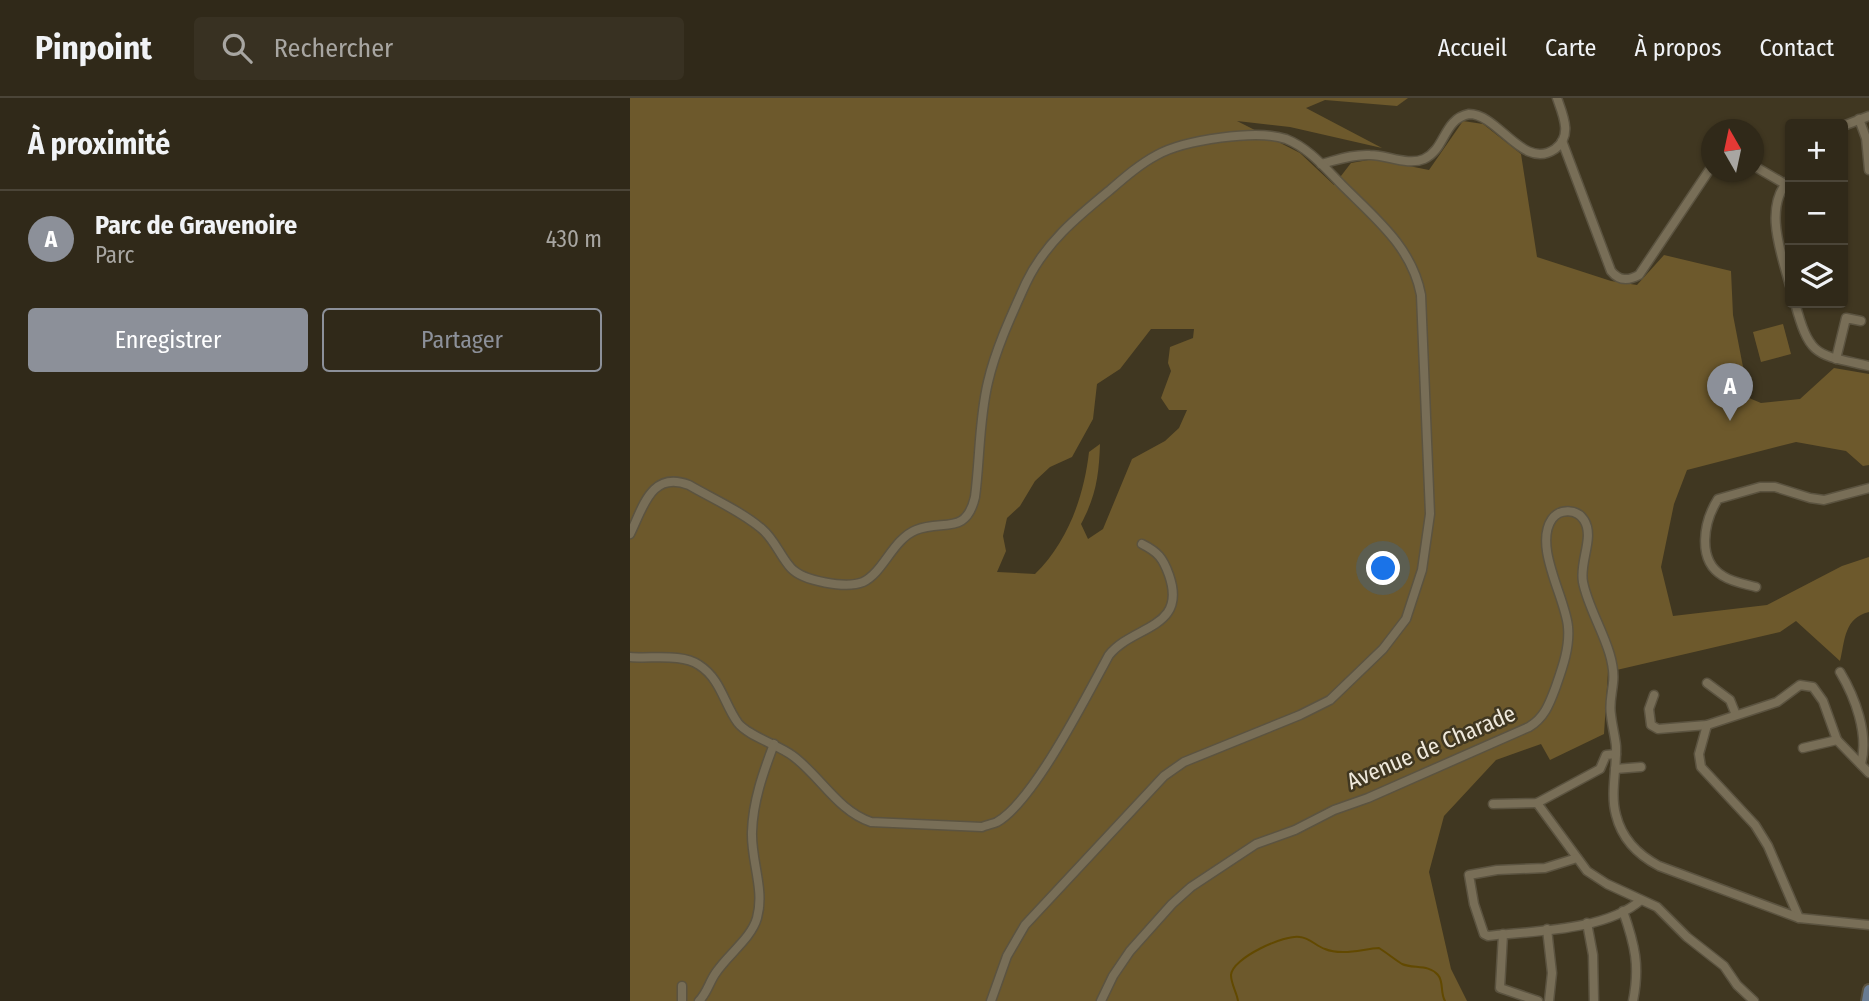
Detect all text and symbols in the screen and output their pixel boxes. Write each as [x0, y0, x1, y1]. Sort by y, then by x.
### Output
search box [194, 17, 684, 80]
text: Pinpoint [35, 28, 152, 68]
icon: search [218, 29, 256, 67]
text: Rechercher [274, 33, 393, 64]
text: Accueil [1438, 34, 1507, 62]
text: Carte [1545, 34, 1596, 62]
text: À propos [1634, 34, 1721, 62]
text: Contact [1759, 34, 1834, 62]
north arrow [1701, 119, 1764, 182]
map controls [1785, 119, 1848, 308]
button: + [1785, 119, 1848, 182]
text: À proximité [28, 126, 170, 162]
button: − [1785, 182, 1848, 245]
text: Parc de Gravenoire [95, 210, 297, 241]
text: A [45, 225, 57, 253]
text: 430 m [546, 225, 602, 253]
text: Parc [95, 241, 134, 269]
button: layers [1785, 245, 1848, 308]
button: Enregistrer [28, 308, 308, 372]
button: Partager [322, 308, 602, 372]
pin: A [1707, 363, 1753, 421]
your location [1366, 551, 1400, 585]
street label: Avenue de Charade [1342, 699, 1520, 795]

